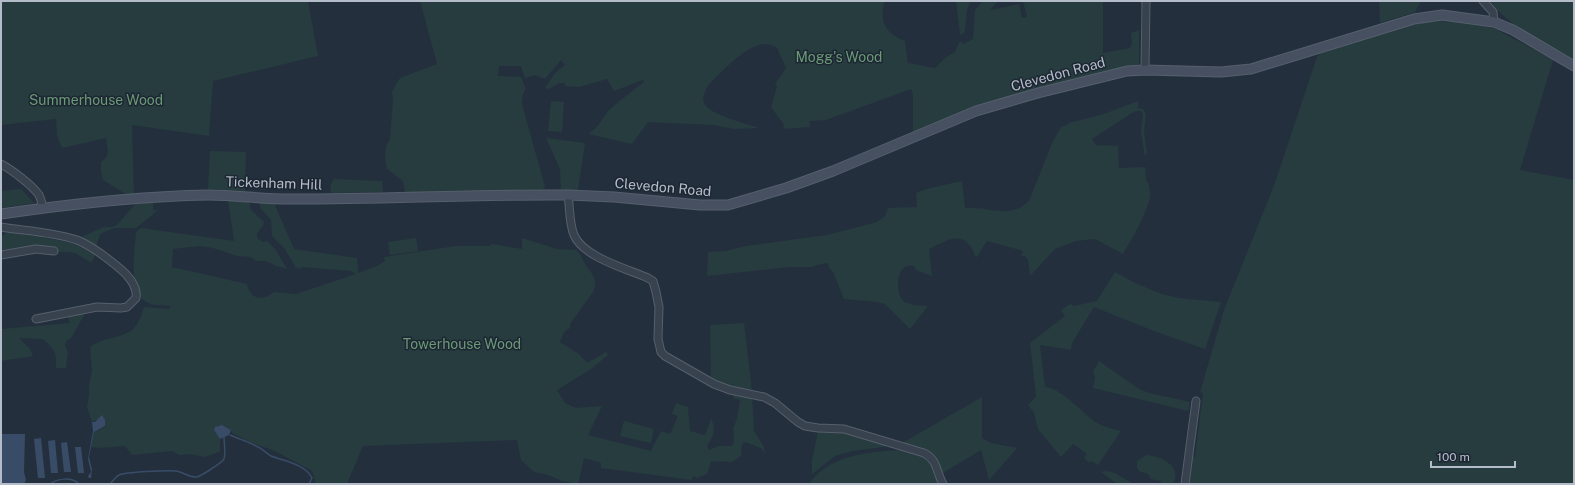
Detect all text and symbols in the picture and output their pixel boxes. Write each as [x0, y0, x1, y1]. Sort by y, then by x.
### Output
park label: Mogg's Wood [796, 49, 882, 65]
street label: Clevedon Road [1009, 54, 1107, 94]
park label: Summerhouse Wood [29, 92, 163, 108]
street label: Tickenham Hill [225, 173, 323, 193]
street label: Clevedon Road [614, 175, 712, 199]
park label: Towerhouse Wood [403, 336, 521, 352]
scale bar [1431, 443, 1515, 469]
text: 100 m [1437, 450, 1470, 464]

